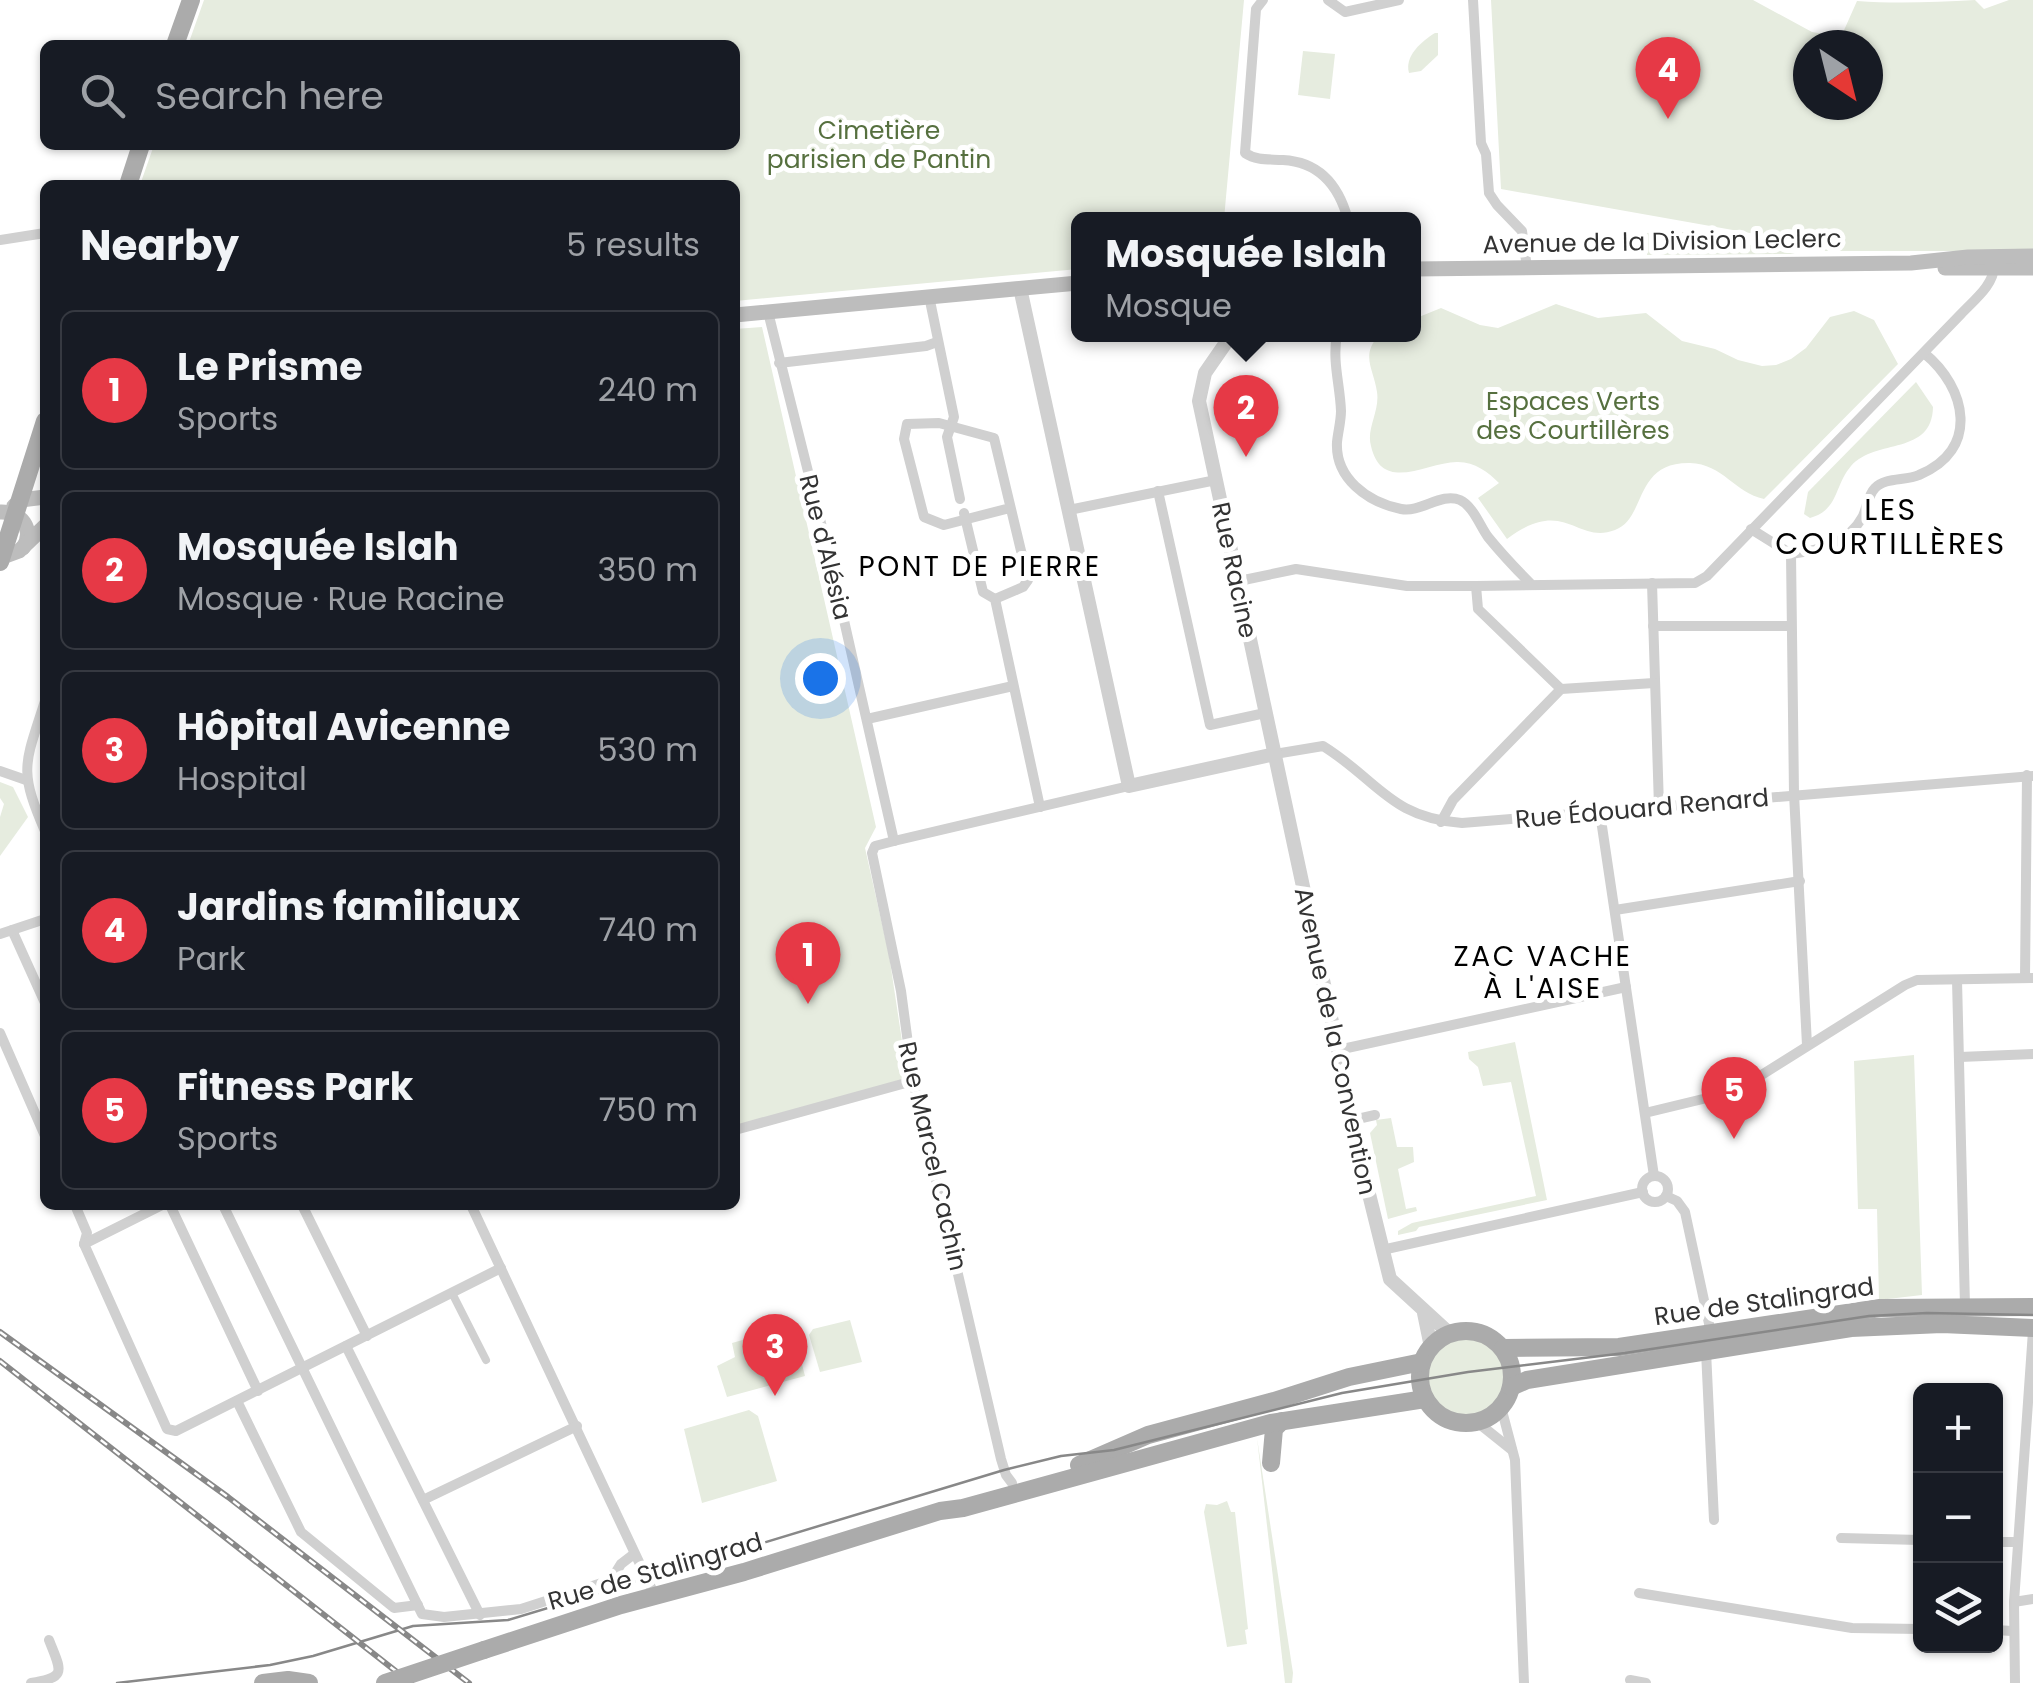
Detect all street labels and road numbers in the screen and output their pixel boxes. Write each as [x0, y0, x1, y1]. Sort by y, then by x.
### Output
street label: Avenue de la Division Leclerc [1482, 221, 1842, 262]
street label: Rue d'Alésia [791, 471, 861, 624]
street label: Rue Racine [1203, 499, 1266, 641]
street label: Rue Édouard Renard [1514, 780, 1770, 837]
street label: Avenue de la Convention [1286, 884, 1385, 1198]
street label: Rue Marcel Cachin [889, 1038, 976, 1274]
street label: Rue de Stalingrad [1652, 1269, 1876, 1334]
street label: Rue de Stalingrad [544, 1524, 766, 1619]

